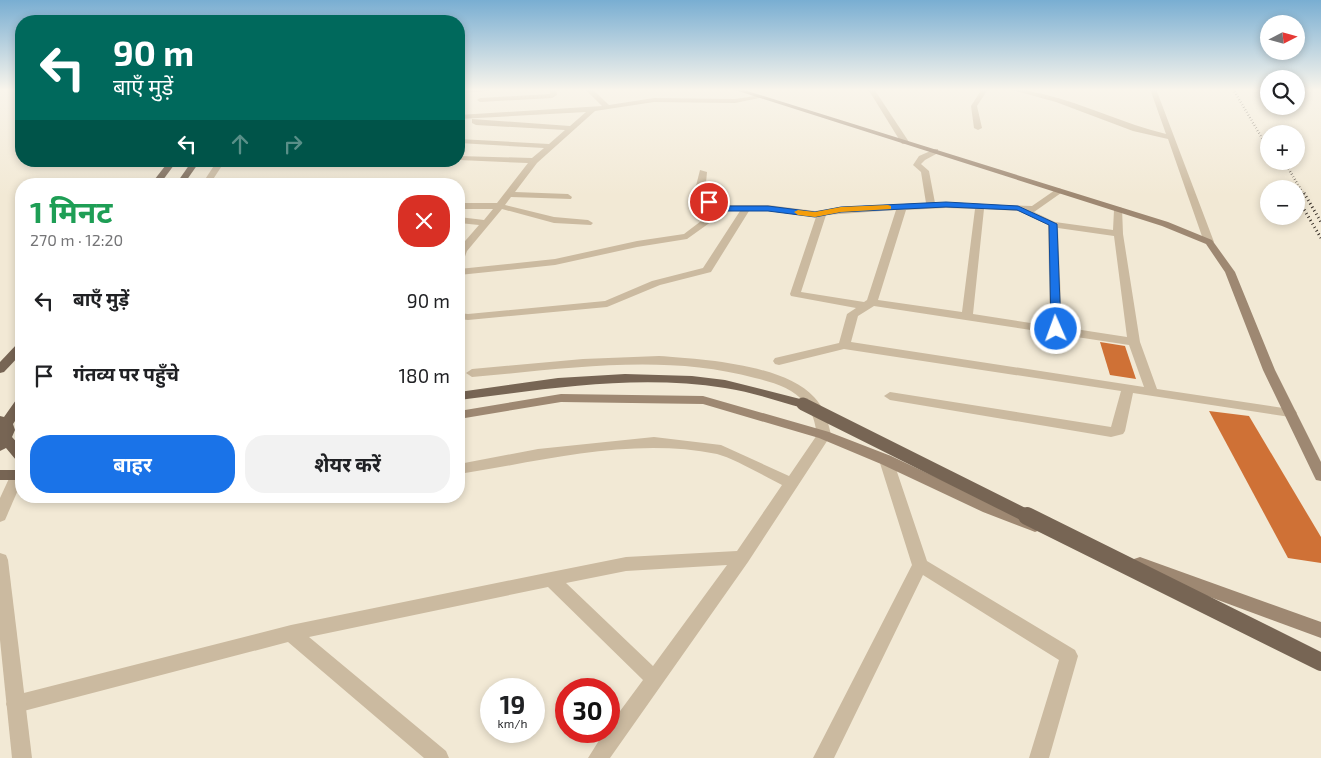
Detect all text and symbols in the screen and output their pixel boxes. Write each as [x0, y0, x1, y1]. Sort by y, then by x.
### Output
north arrow [1260, 15, 1305, 60]
map controls [1260, 15, 1305, 225]
text: 90 m [113, 31, 194, 73]
icon: left [30, 35, 95, 100]
button: search [1260, 70, 1305, 115]
text: बाएँ मुड़ें [113, 73, 173, 99]
button: + [1260, 125, 1305, 170]
icon: left [173, 130, 201, 158]
icon: ahead [226, 130, 254, 158]
icon: right [279, 130, 307, 158]
button: − [1260, 180, 1305, 225]
pin [688, 181, 730, 223]
icon: arrive [695, 188, 723, 216]
text: 1 मिनट [30, 193, 112, 229]
button: close [398, 195, 450, 247]
text: 270 m · 12:20 [30, 230, 123, 249]
icon: left [30, 287, 58, 315]
text: बाएँ मुड़ें [73, 287, 129, 310]
text: 90 m [407, 289, 450, 312]
position arrow [1029, 302, 1081, 354]
icon: arrive [30, 362, 58, 390]
text: गंतव्य पर पहुँचे [73, 362, 179, 385]
text: 180 m [399, 364, 450, 387]
button: बाहर [30, 435, 235, 493]
button: शेयर करें [245, 435, 450, 493]
speed limit sign: 30 [555, 678, 620, 743]
text: 19 [500, 689, 525, 719]
text: km/h [498, 716, 527, 730]

